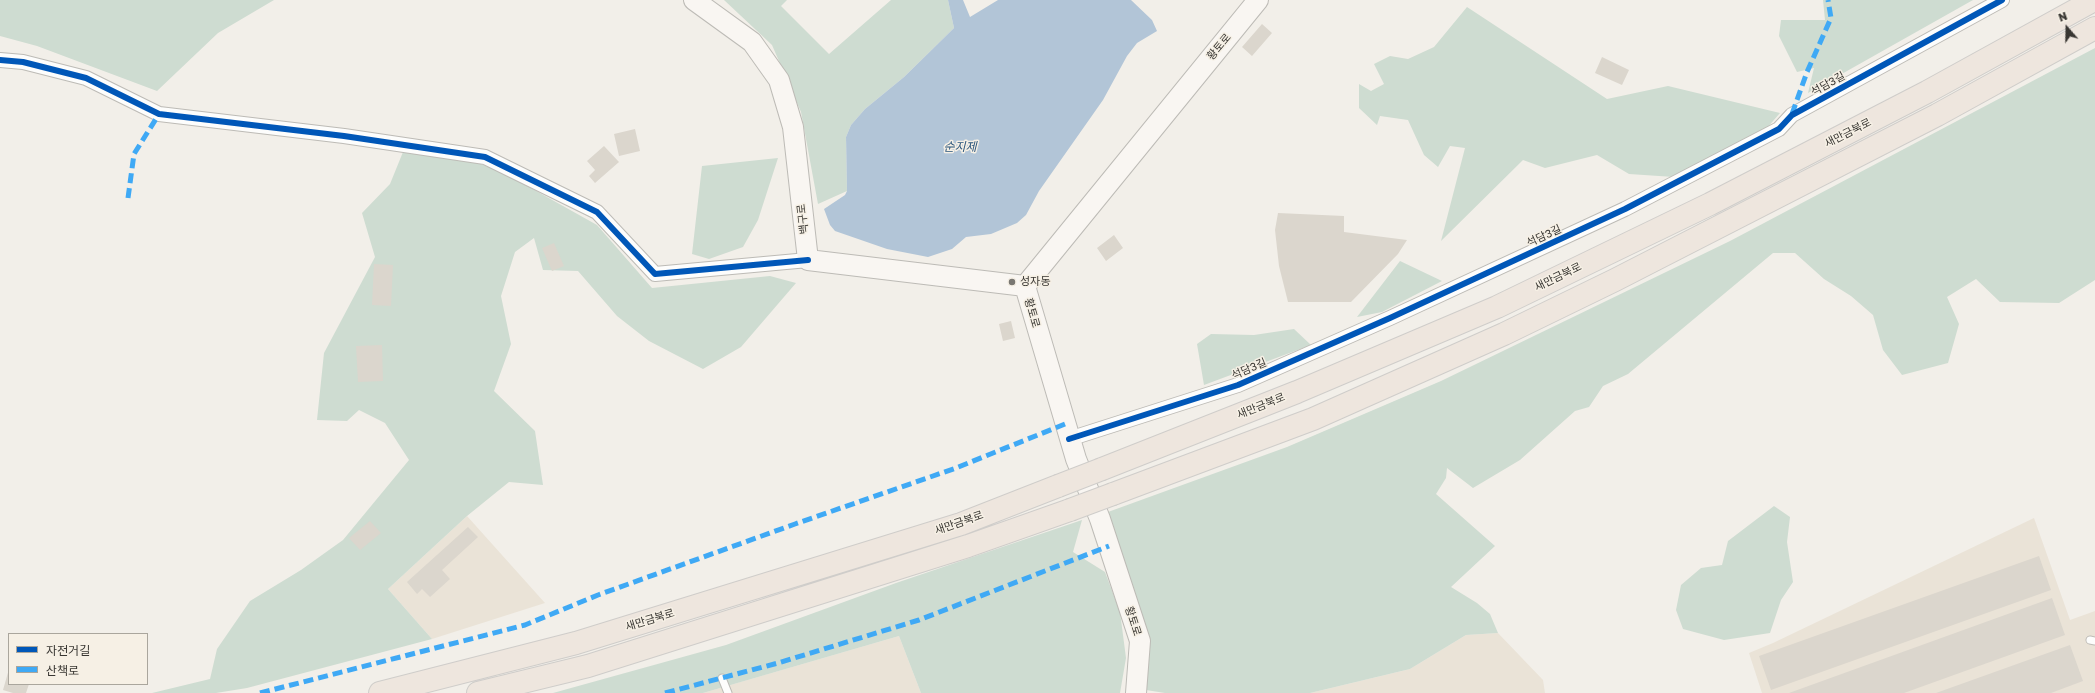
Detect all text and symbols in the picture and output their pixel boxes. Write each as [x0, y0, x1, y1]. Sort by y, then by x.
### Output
north arrow [2047, 8, 2087, 48]
text: N [2057, 9, 2069, 24]
street label: 황토로 [1204, 31, 1234, 63]
street label: 석담3길 [1809, 69, 1847, 99]
street label: 새만금북로 [1822, 116, 1874, 150]
water label: 순지제 [943, 140, 977, 154]
street label: 백구로 [795, 203, 811, 235]
street label: 석담3길 [1525, 222, 1563, 250]
street label: 새만금북로 [1532, 260, 1584, 294]
place label: 성자동 [1020, 275, 1050, 289]
marker: 성자동 [1007, 277, 1017, 287]
street label: 황토로 [1021, 297, 1043, 329]
street label: 석담3길 [1229, 356, 1269, 382]
street label: 새만금북로 [1235, 390, 1287, 422]
street label: 새만금북로 [933, 509, 985, 537]
street label: 황토로 [1122, 605, 1144, 637]
street label: 새만금북로 [624, 606, 676, 634]
legend [8, 633, 148, 685]
text: 자전거길 [46, 643, 90, 658]
text: 산책로 [46, 663, 79, 678]

